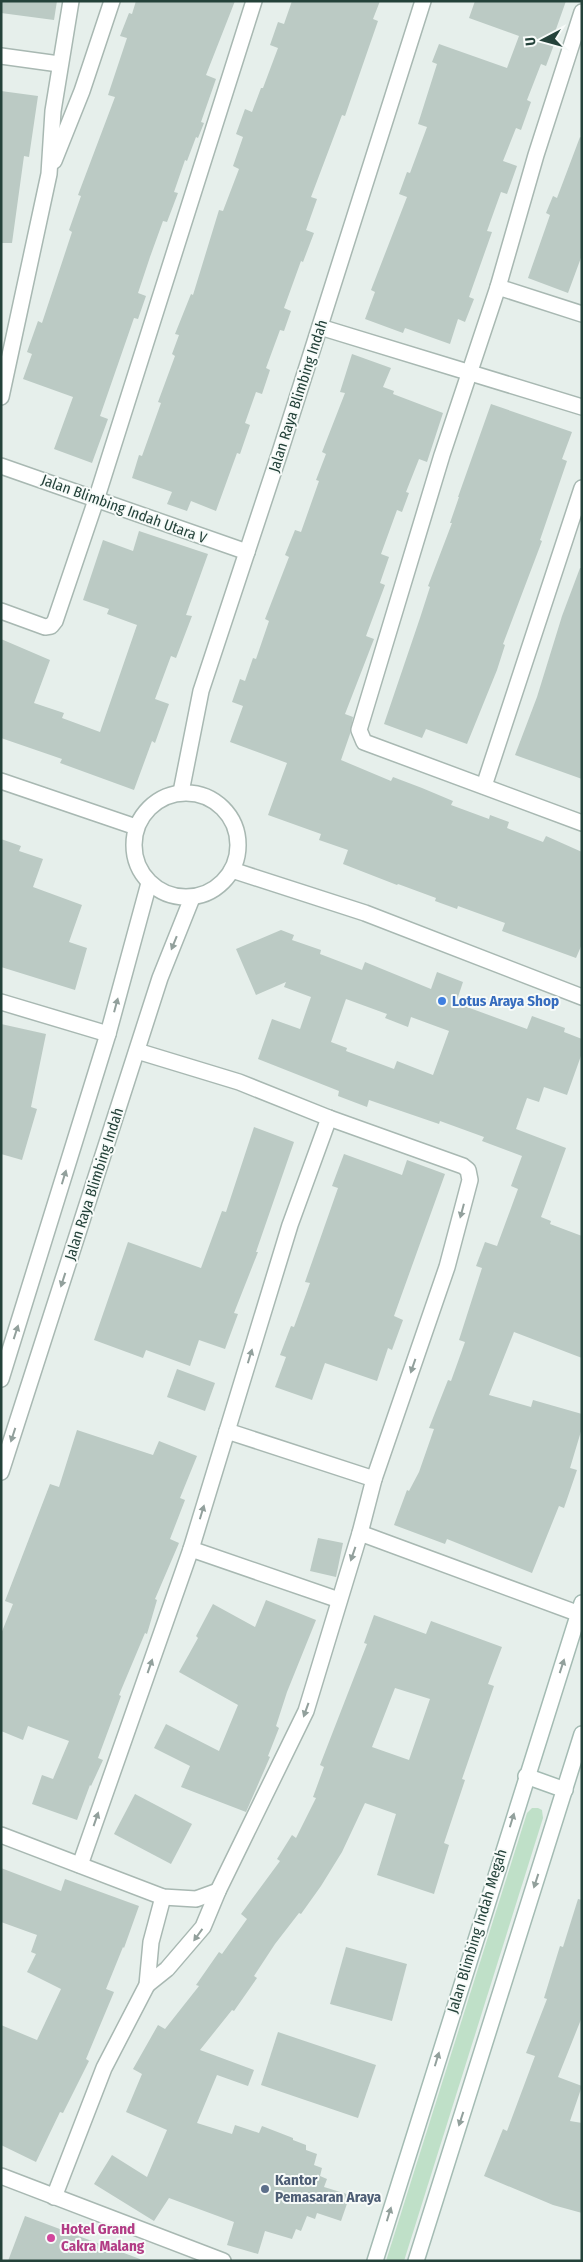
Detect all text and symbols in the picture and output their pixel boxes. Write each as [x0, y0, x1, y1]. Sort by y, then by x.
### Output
north arrow [518, 15, 568, 65]
text: U [522, 36, 539, 46]
street label: Jalan Raya Blimbing Indah [265, 317, 331, 475]
street label: Jalan Blimbing Indah Utara V [39, 471, 209, 547]
one-way arrow [170, 936, 178, 951]
place label: Lotus Araya Shop [452, 992, 559, 1010]
marker: Lotus Araya Shop [436, 995, 448, 1007]
one-way arrow [112, 997, 120, 1012]
street label: Jalan Raya Blimbing Indah [61, 1105, 127, 1263]
one-way arrow [61, 1170, 69, 1185]
one-way arrow [458, 1204, 466, 1219]
one-way arrow [59, 1273, 67, 1288]
one-way arrow [13, 1325, 20, 1340]
one-way arrow [246, 1349, 254, 1364]
one-way arrow [409, 1359, 417, 1374]
one-way arrow [9, 1427, 17, 1442]
one-way arrow [199, 1504, 206, 1519]
one-way arrow [349, 1547, 357, 1562]
one-way arrow [147, 1658, 154, 1673]
one-way arrow [558, 1658, 566, 1673]
one-way arrow [302, 1702, 309, 1717]
one-way arrow [92, 1811, 100, 1826]
one-way arrow [509, 1813, 516, 1828]
street label: Jalan Blimbing Indah Megah [443, 1847, 511, 2015]
one-way arrow [532, 1873, 540, 1888]
one-way arrow [192, 1928, 203, 1941]
one-way arrow [434, 2051, 441, 2066]
one-way arrow [457, 2112, 464, 2127]
place label: Kantor Pemasaran Araya [275, 2171, 382, 2206]
marker: Kantor Pemasaran Araya [259, 2183, 271, 2195]
one-way arrow [385, 2206, 393, 2221]
place label: Hotel Grand Cakra Malang [61, 2220, 145, 2255]
marker: Hotel Grand Cakra Malang [45, 2232, 57, 2244]

